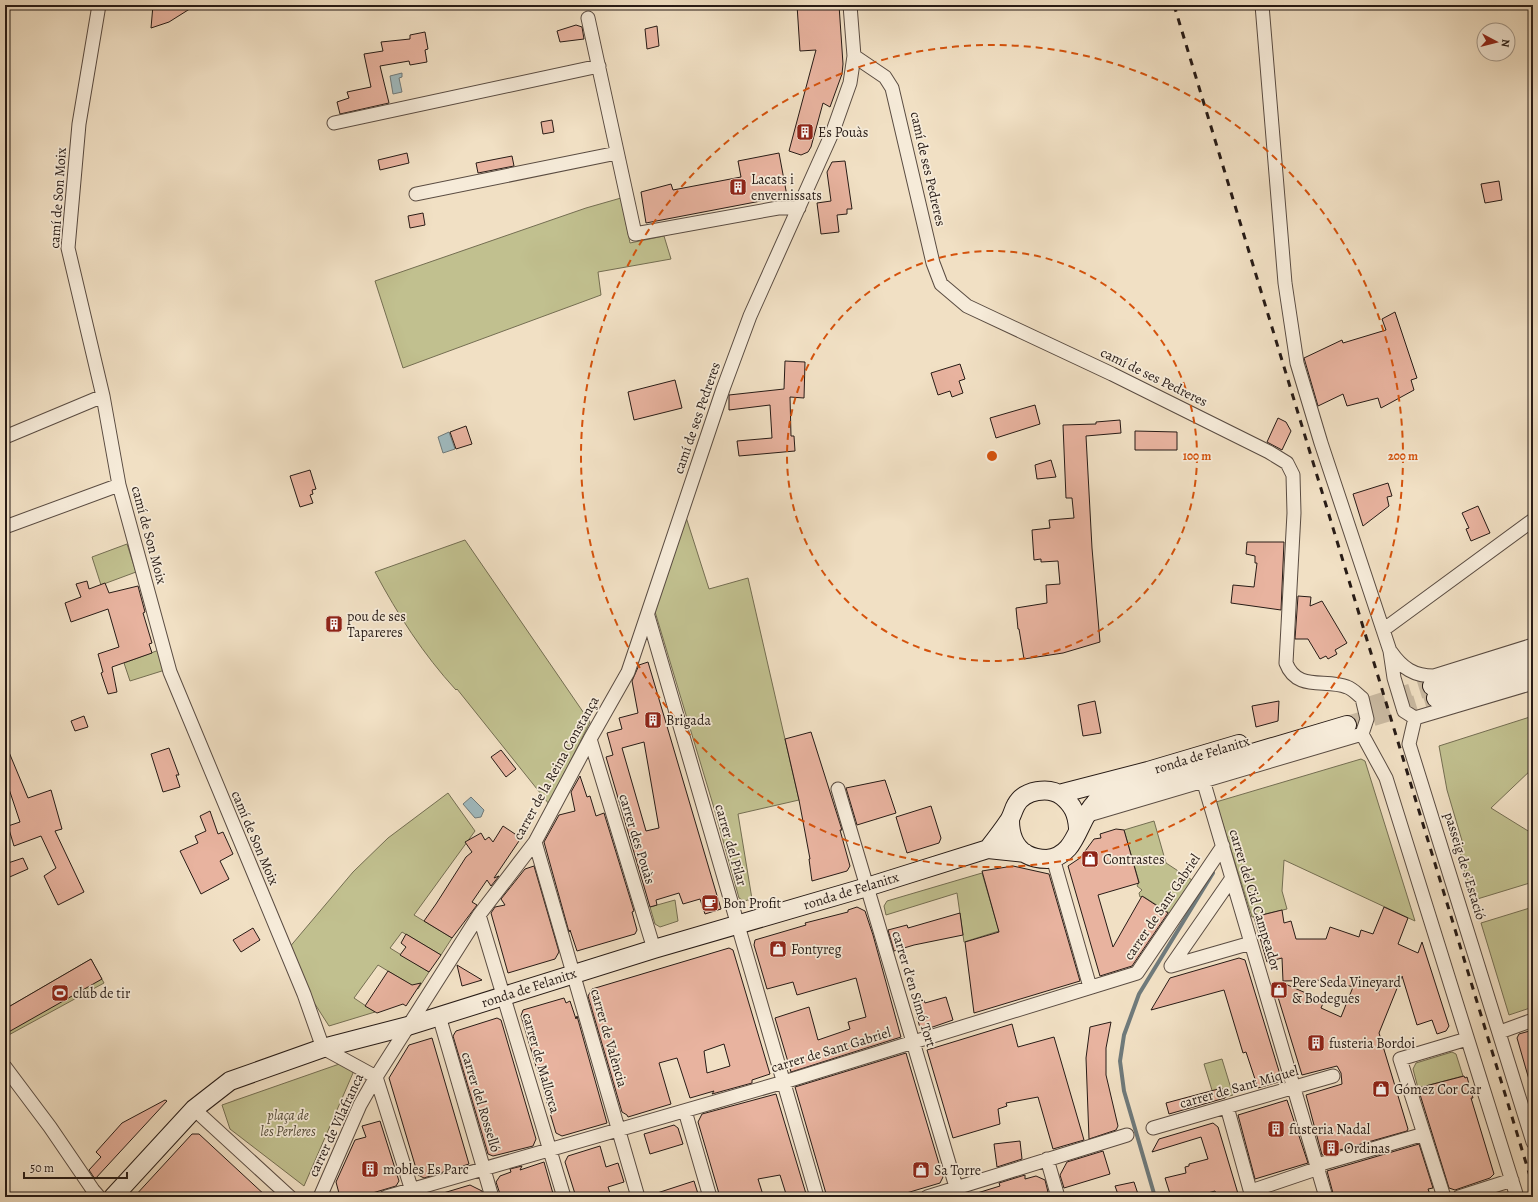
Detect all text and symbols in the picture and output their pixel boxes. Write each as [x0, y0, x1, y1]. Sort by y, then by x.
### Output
north arrow [1476, 22, 1516, 62]
text: N [1497, 38, 1513, 48]
street label: camí de ses Pedreres [906, 110, 950, 228]
building icon: Es Pouàs [795, 122, 815, 142]
place label: Es Pouàs [818, 123, 868, 142]
street label: camí de Son Moix [45, 147, 71, 249]
place label: Lacats i envernissats [751, 170, 822, 205]
building icon: Lacats i envernissats [728, 177, 748, 197]
street label: camí de ses Pedreres [1097, 343, 1211, 411]
street label: camí de ses Pedreres [669, 360, 725, 476]
text: 100 m [1183, 448, 1211, 464]
text: 200 m [1388, 448, 1418, 464]
centre of rings [985, 449, 999, 463]
street label: camí de Son Moix [127, 484, 171, 587]
place label: pou de ses Tapareres [347, 607, 406, 642]
building icon: pou de ses Tapareres [324, 614, 344, 634]
street label: carrer de la Reina Constança [508, 692, 604, 843]
building icon: Brigada [643, 710, 663, 730]
place label: Brigada [666, 711, 711, 730]
street label: ronda de Felanitx [1152, 731, 1252, 779]
street label: camí de Son Moix [227, 788, 284, 888]
street label: carrer des Pouàs [614, 792, 660, 886]
street label: carrer del Pilar [710, 802, 752, 889]
street label: passeig de s'Estació [1440, 810, 1490, 922]
street label: carrer del Cid Campeador [1224, 827, 1286, 974]
shop icon: Contrastes [1080, 849, 1100, 869]
place label: Contrastes [1103, 850, 1165, 869]
street label: carrer de Sant Gabriel [1119, 850, 1205, 964]
street label: ronda de Felanitx [801, 867, 901, 915]
cafe icon: Bon Profit [700, 893, 720, 913]
place label: Bon Profit [723, 894, 782, 913]
street label: carrer d'en Simó Tort [887, 929, 941, 1050]
shop icon: Fontyreg [768, 939, 788, 959]
place label: Fontyreg [791, 940, 841, 959]
street label: ronda de Felanitx [479, 964, 579, 1012]
place label: Pere Seda Vineyard & Bodegues [1292, 973, 1401, 1008]
shop icon: Pere Seda Vineyard & Bodegues [1269, 980, 1289, 1000]
sports icon: club de tir [50, 983, 70, 1003]
place label: club de tir [73, 984, 131, 1003]
street label: carrer de València [586, 987, 632, 1090]
street label: carrer de Mallorca [518, 1011, 565, 1116]
street label: carrer de Sant Gabriel [769, 1023, 894, 1077]
building icon: fusteria Bordoi [1306, 1033, 1326, 1053]
place label: fusteria Bordoi [1329, 1034, 1415, 1053]
street label: carrer del Rosselló [457, 1050, 505, 1154]
street label: carrer de Sant Miquel [1177, 1061, 1301, 1113]
street label: carrer de Vilafranca [304, 1070, 368, 1180]
shop icon: Gómez Cor Car [1371, 1079, 1391, 1099]
place label: Gómez Cor Car [1394, 1080, 1482, 1099]
park label: plaça de les Perleres [260, 1106, 316, 1141]
building icon: fusteria Nadal [1266, 1119, 1286, 1139]
place label: fusteria Nadal [1289, 1120, 1371, 1139]
building icon: Ordinas [1321, 1138, 1341, 1158]
place label: Ordinas [1344, 1139, 1390, 1158]
scale bar [24, 1154, 127, 1180]
building icon: mobles Es Parc [360, 1159, 380, 1179]
text: 50 m [30, 1160, 54, 1176]
place label: mobles Es Parc [383, 1160, 469, 1179]
shop icon: Sa Torre [911, 1160, 931, 1180]
place label: Sa Torre [934, 1161, 981, 1180]

